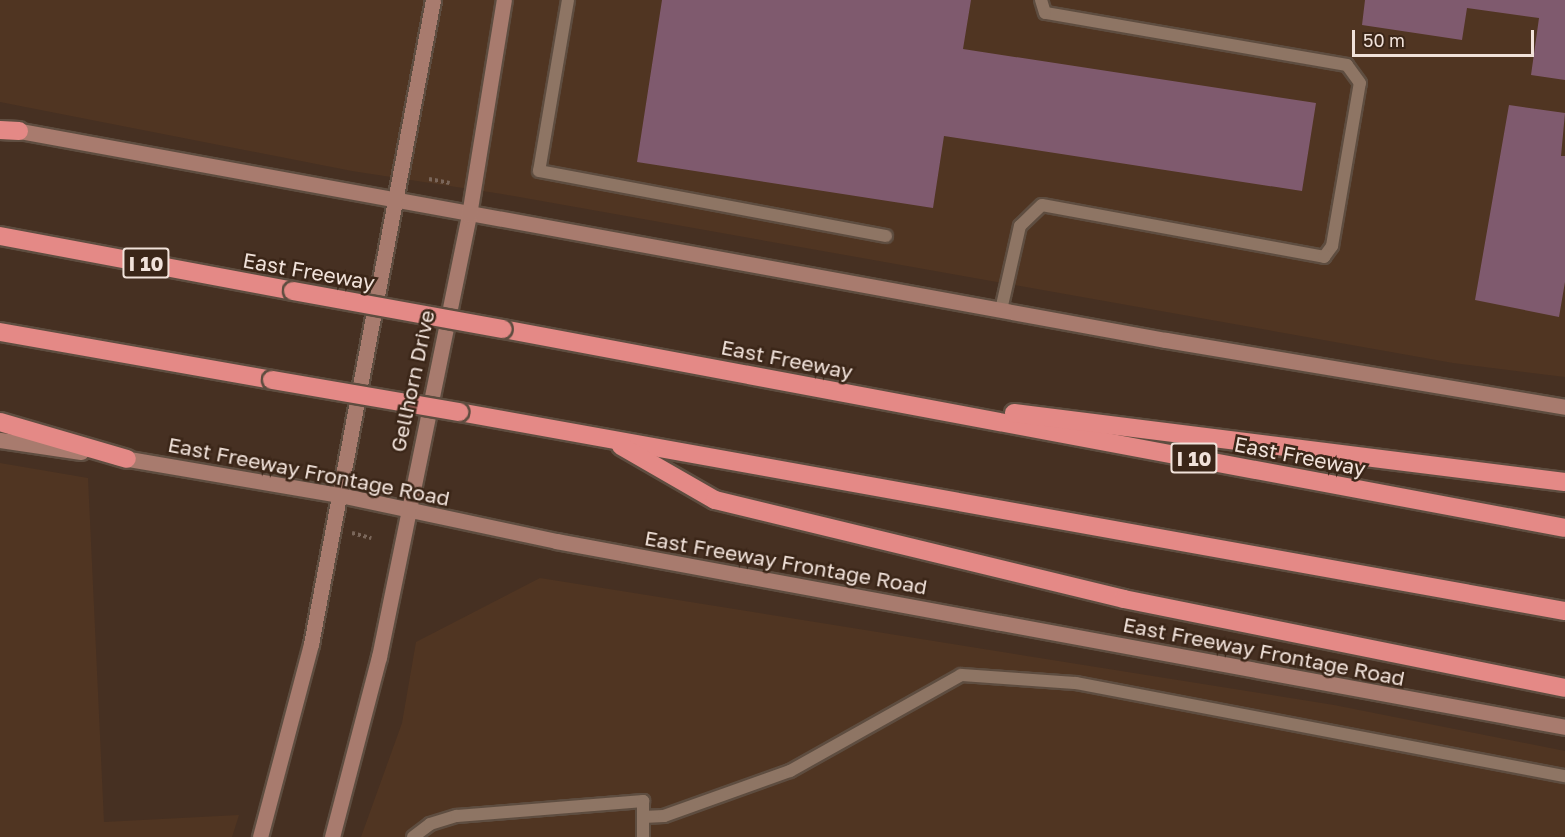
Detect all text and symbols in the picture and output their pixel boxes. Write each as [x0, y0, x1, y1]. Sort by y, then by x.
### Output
scale bar [1355, 18, 1536, 56]
text: 50 m [1363, 29, 1405, 51]
road number: I 10 [122, 246, 170, 280]
street label: East Freeway [241, 247, 377, 295]
street label: Gellhorn Drive [385, 308, 439, 454]
street label: East Freeway [719, 334, 855, 384]
street label: East Freeway Frontage Road [166, 431, 452, 511]
street label: East Freeway [1232, 431, 1368, 481]
road number: I 10 [1170, 441, 1218, 475]
street label: East Freeway Frontage Road [643, 525, 929, 599]
street label: East Freeway Frontage Road [1121, 611, 1407, 691]

